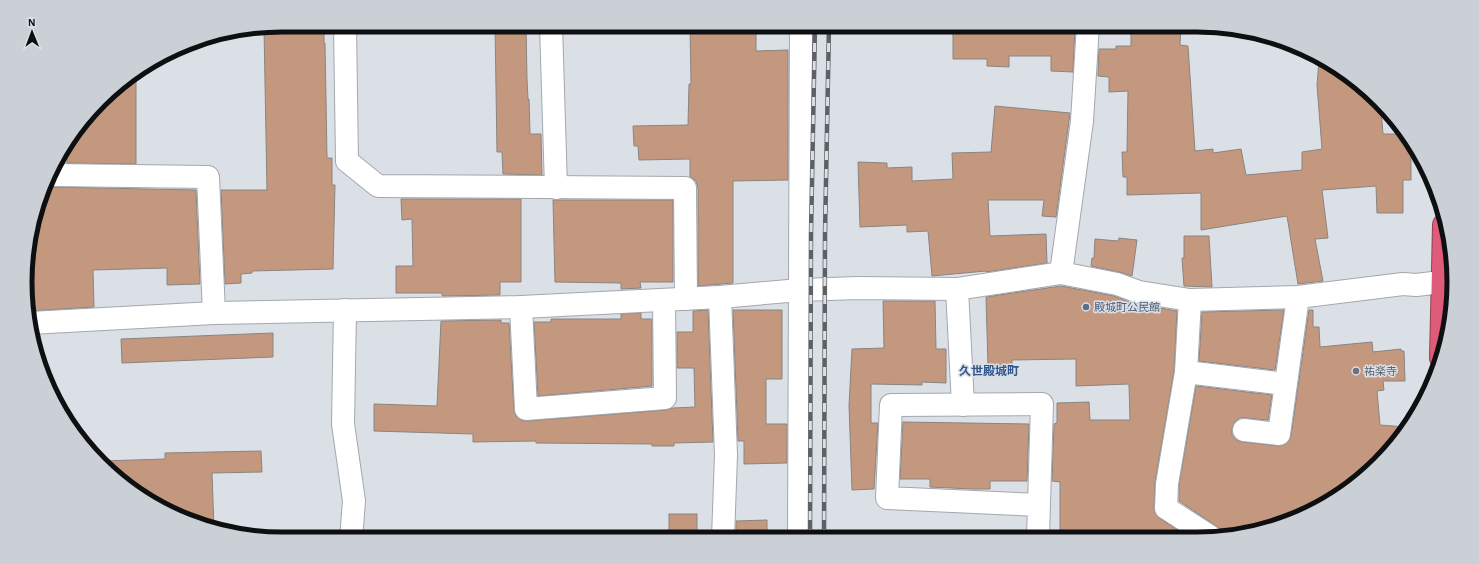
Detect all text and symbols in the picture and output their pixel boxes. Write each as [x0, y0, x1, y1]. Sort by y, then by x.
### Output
north arrow [12, 12, 52, 52]
text: N [28, 17, 36, 28]
place label: 殿城町公民館 [1094, 301, 1160, 313]
marker: 殿城町公民館 [1081, 302, 1091, 312]
district label: 久世殿城町 [959, 364, 1019, 377]
place label: 祐楽寺 [1364, 365, 1397, 377]
marker: 祐楽寺 [1351, 366, 1361, 376]

